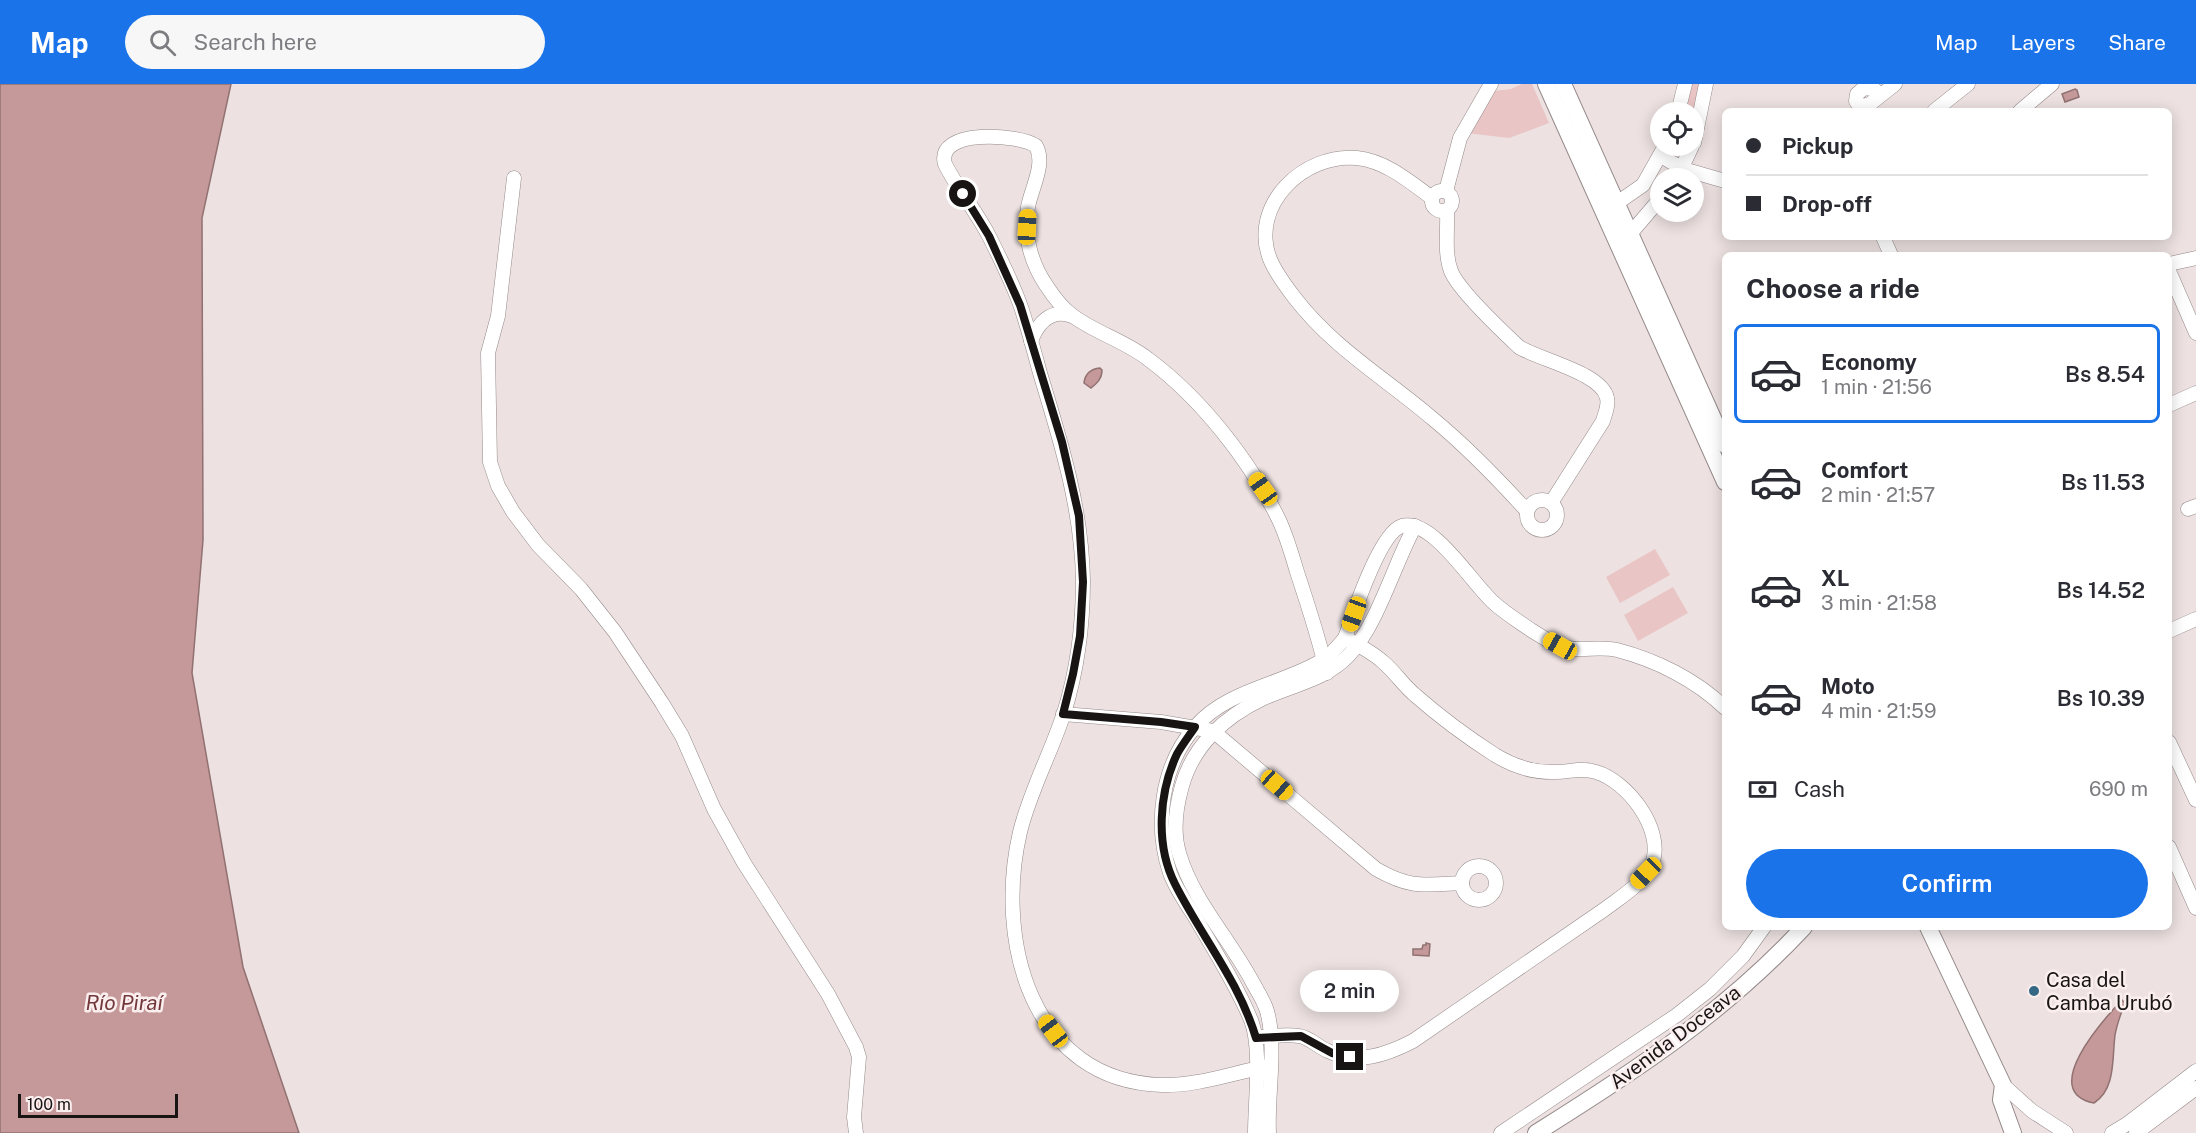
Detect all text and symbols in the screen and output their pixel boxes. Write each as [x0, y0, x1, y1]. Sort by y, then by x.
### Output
search box [125, 15, 545, 69]
text: Map [30, 26, 89, 59]
icon: search [146, 26, 179, 59]
text: Search here [194, 29, 317, 55]
text: Map [1935, 30, 1978, 55]
text: Layers [2011, 30, 2075, 55]
text: Share [2108, 30, 2166, 55]
map controls [1650, 102, 1704, 222]
button: locate [1650, 102, 1704, 156]
text: Pickup [1782, 133, 1853, 159]
button: layers [1650, 168, 1704, 222]
route start [949, 180, 976, 207]
text: Drop-off [1782, 191, 1872, 217]
car [1017, 209, 1037, 245]
text: Choose a ride [1746, 272, 1920, 304]
icon: car [1749, 347, 1803, 401]
text: Economy [1821, 349, 1917, 375]
text: Bs 8.54 [2065, 361, 2145, 387]
text: 1 min · 21:56 [1821, 375, 1932, 399]
icon: car [1749, 455, 1803, 509]
text: Comfort [1821, 457, 1908, 483]
car [1245, 469, 1281, 509]
text: Bs 11.53 [2061, 469, 2145, 495]
text: 2 min · 21:57 [1821, 483, 1935, 507]
icon: car [1749, 563, 1803, 617]
text: XL [1821, 565, 1849, 591]
text: Bs 14.52 [2057, 577, 2145, 603]
text: 3 min · 21:58 [1821, 591, 1937, 615]
car [1339, 594, 1369, 634]
car [1540, 629, 1580, 663]
icon: car [1749, 671, 1803, 725]
text: Moto [1821, 673, 1875, 699]
text: Bs 10.39 [2057, 685, 2145, 711]
text: 4 min · 21:59 [1821, 699, 1936, 723]
car [1258, 766, 1296, 804]
icon: cash [1746, 773, 1779, 806]
text: Cash [1794, 776, 1845, 802]
text: 690 m [2089, 777, 2148, 801]
button: Confirm [1746, 849, 2148, 918]
car [1627, 854, 1665, 892]
place label: Casa del Camba Urubó [2046, 968, 2173, 1015]
callout: 2 min [1300, 970, 1400, 1012]
text: 2 min [1324, 979, 1375, 1003]
street label: Avenida Doceava [1605, 980, 1745, 1094]
marker: Casa del Camba Urubó [2027, 984, 2041, 998]
water label: Río Piraí [85, 990, 164, 1015]
car [1035, 1011, 1071, 1051]
route end [1336, 1043, 1363, 1070]
scale bar [18, 1091, 178, 1118]
text: 100 m [27, 1095, 71, 1114]

